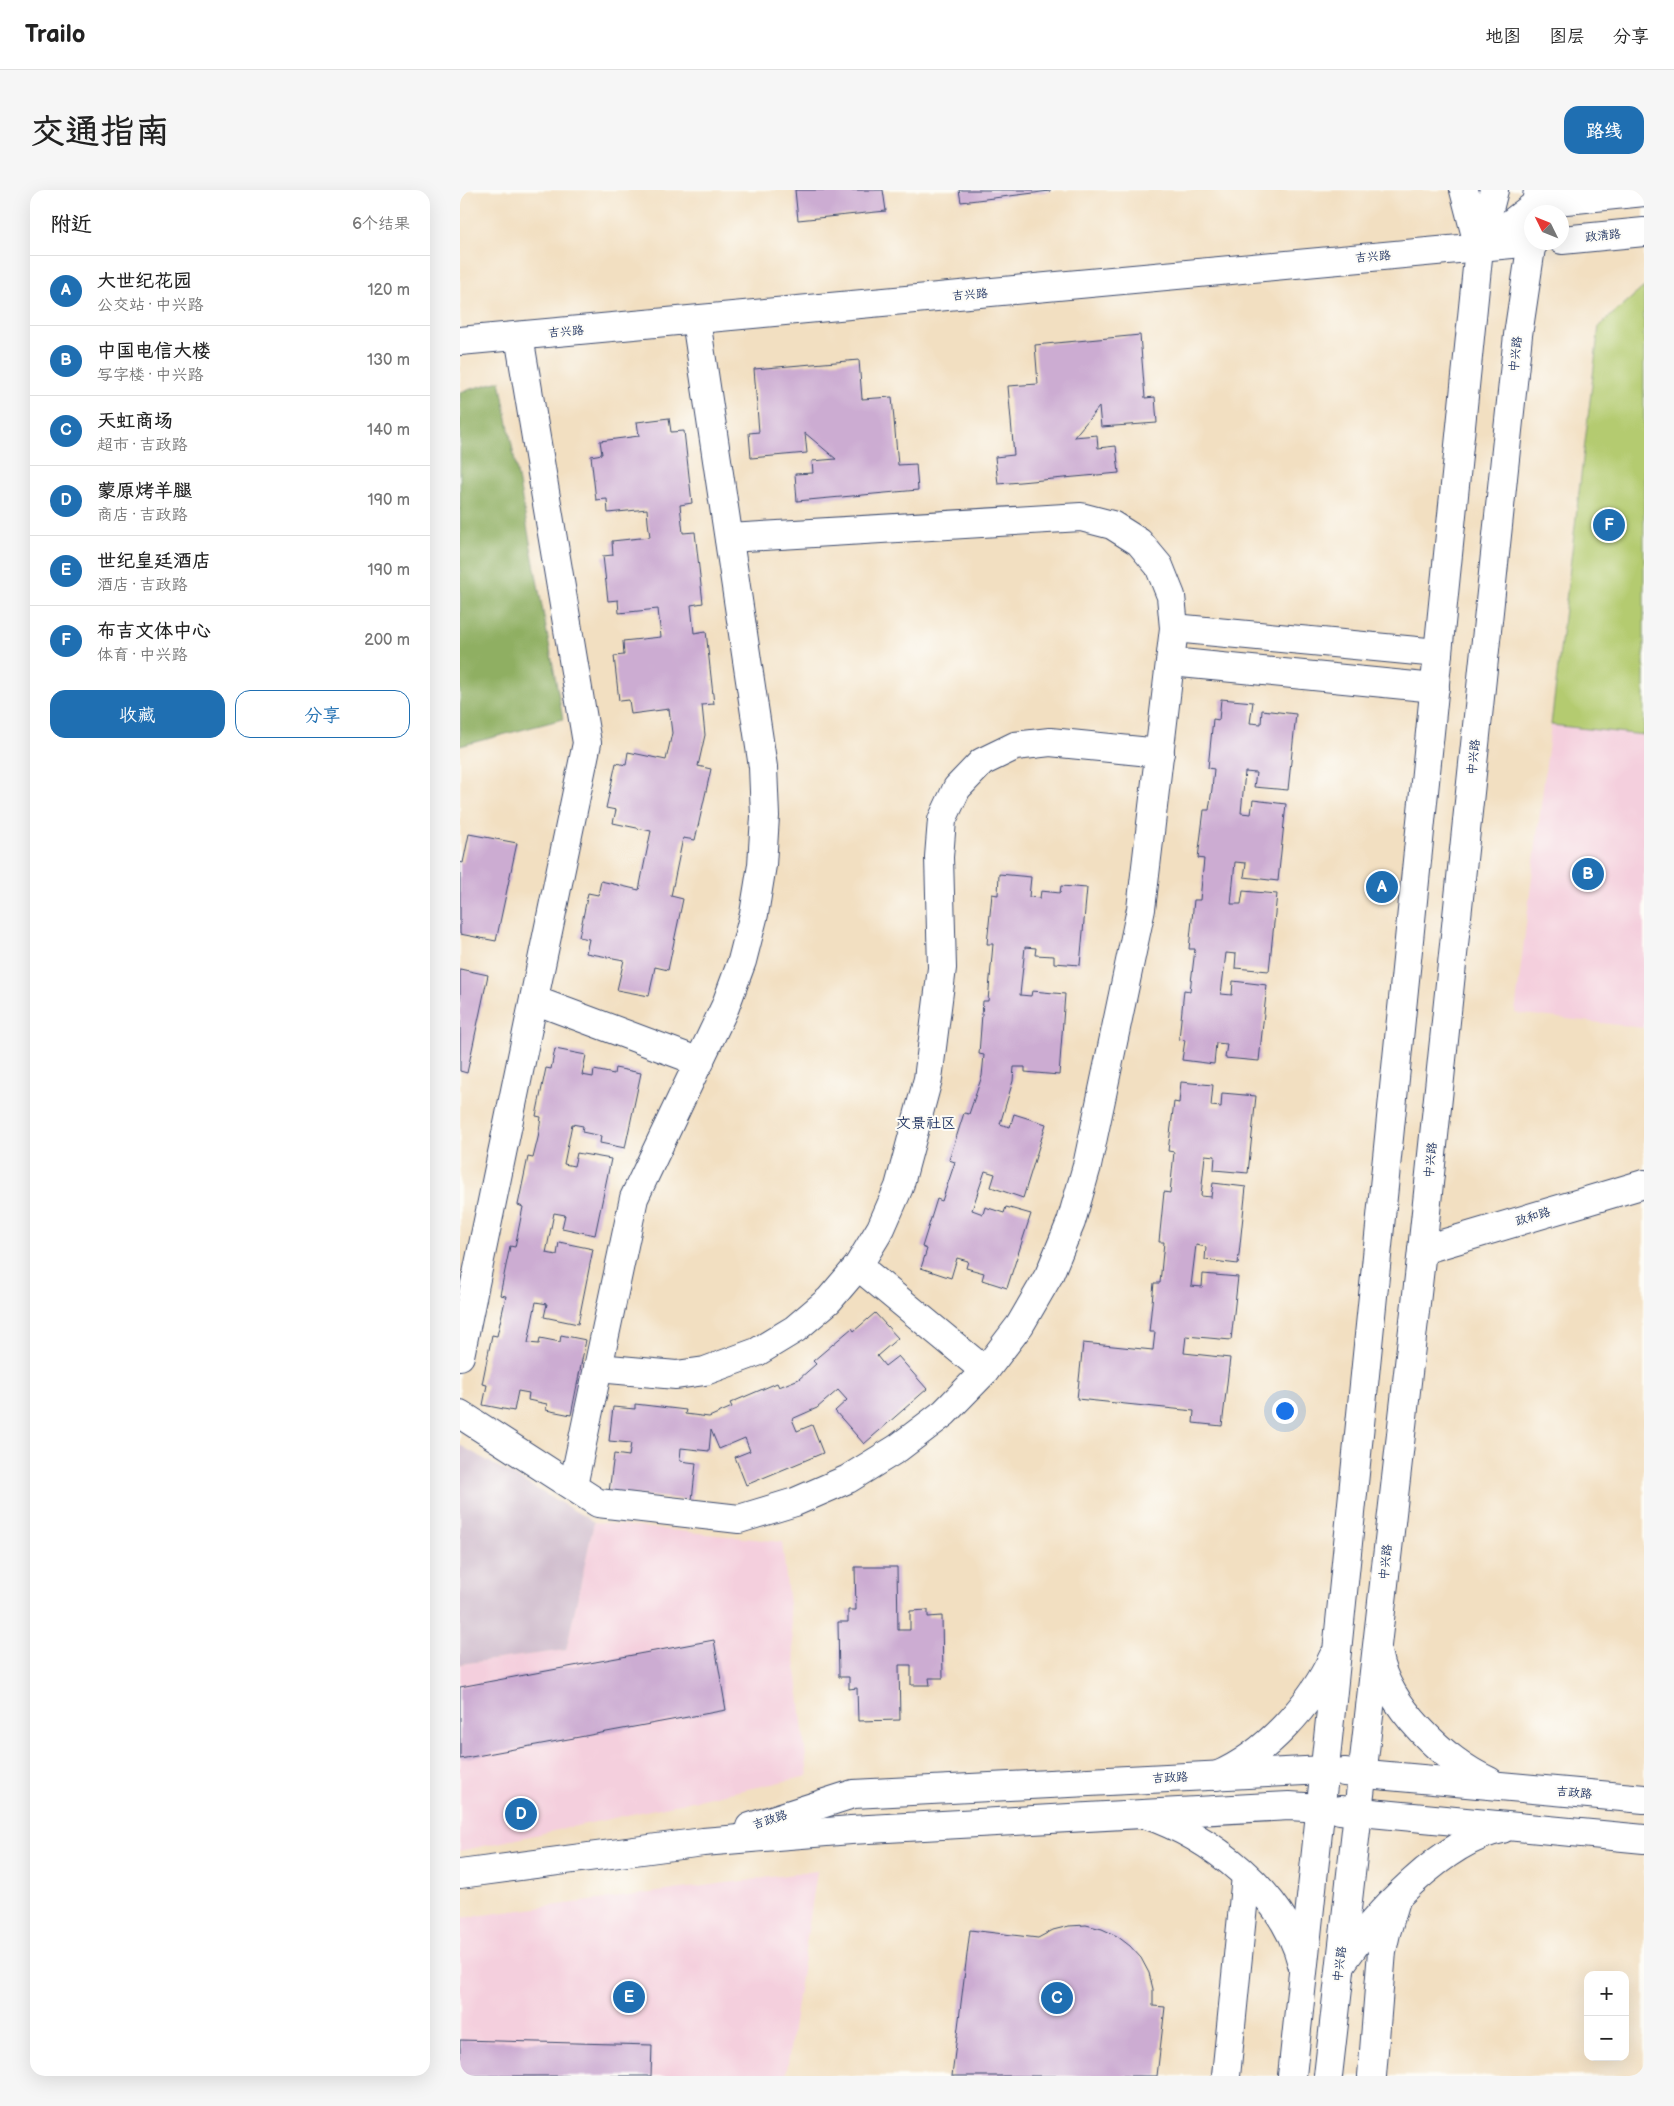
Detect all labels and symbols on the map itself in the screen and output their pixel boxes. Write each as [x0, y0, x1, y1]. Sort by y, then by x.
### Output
north arrow [1524, 205, 1569, 250]
street label: 政清路 [1584, 227, 1622, 245]
street label: 吉兴路 [1354, 248, 1392, 266]
street label: 吉兴路 [951, 286, 989, 304]
street label: 吉兴路 [547, 323, 585, 341]
street label: 中兴路 [1507, 335, 1525, 373]
pin: F [1593, 506, 1625, 544]
street label: 中兴路 [1465, 738, 1483, 776]
pin: B [1572, 855, 1604, 893]
pin: A [1366, 868, 1398, 906]
district label: 文景社区 [896, 1114, 956, 1133]
street label: 中兴路 [1422, 1141, 1440, 1179]
street label: 政和路 [1514, 1205, 1552, 1229]
your location [1272, 1398, 1298, 1424]
street label: 中兴路 [1377, 1543, 1395, 1581]
street label: 吉政路 [1152, 1770, 1188, 1786]
street label: 吉政路 [1555, 1784, 1593, 1802]
pin: D [505, 1795, 537, 1833]
street label: 吉政路 [751, 1807, 789, 1833]
street label: 中兴路 [1330, 1945, 1350, 1983]
pin: E [613, 1978, 645, 2016]
pin: C [1041, 1979, 1073, 2017]

